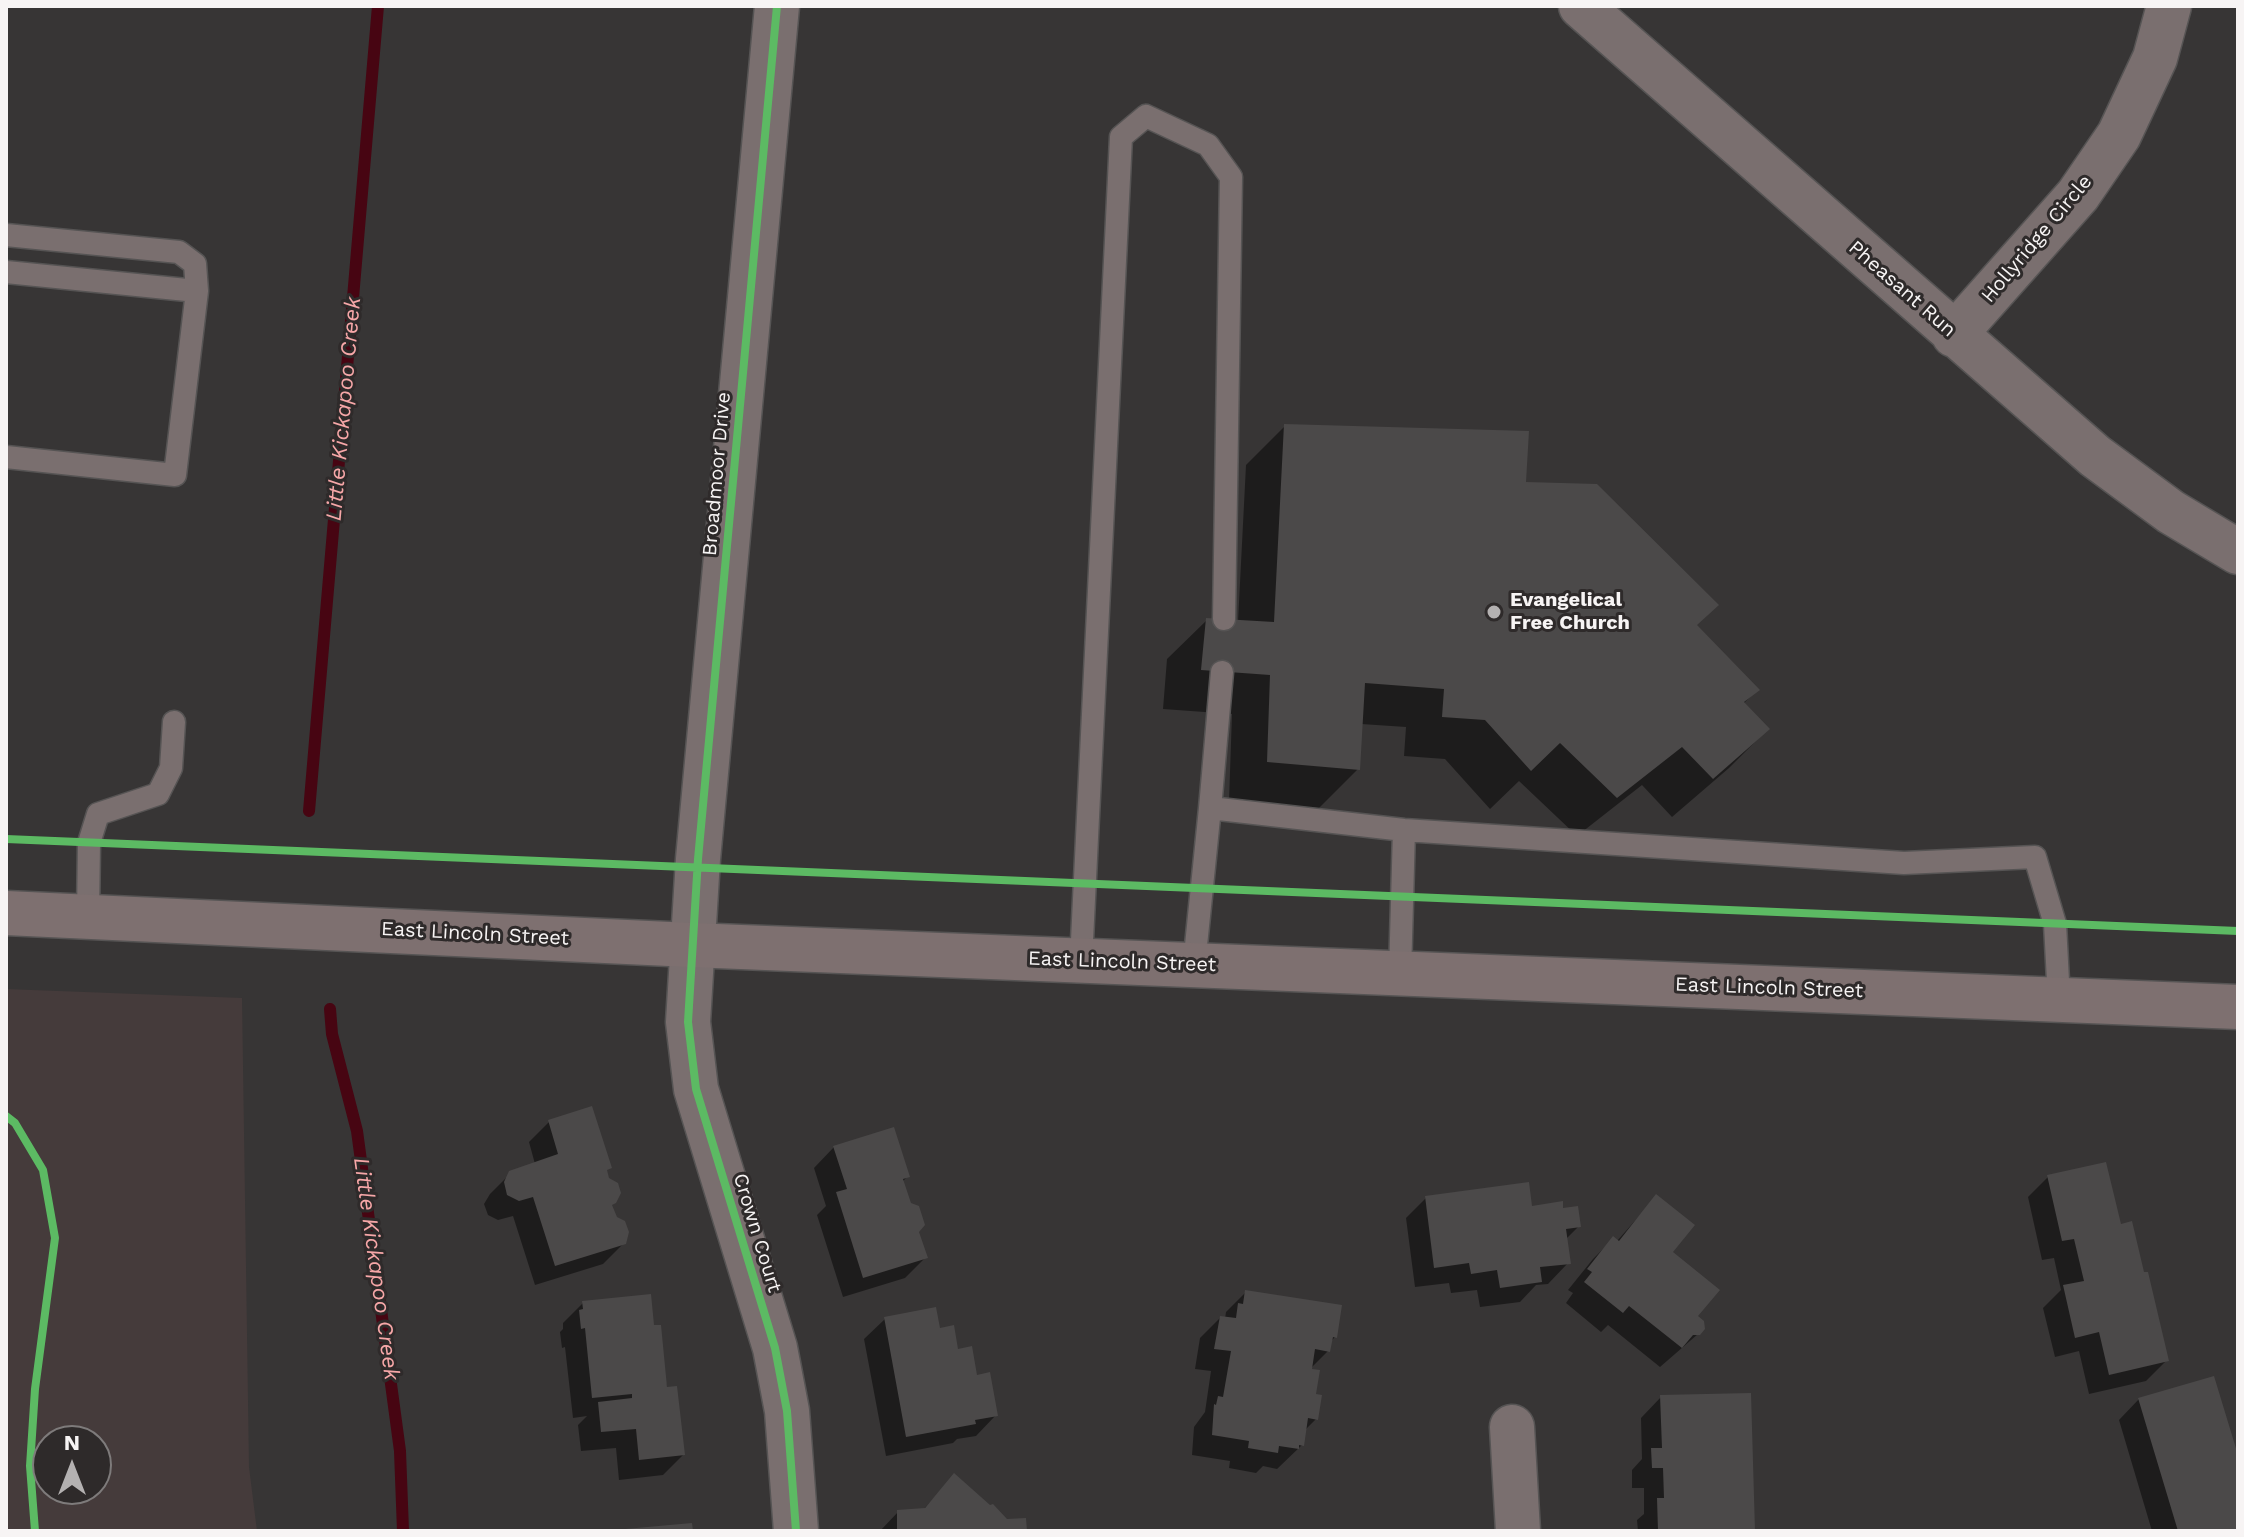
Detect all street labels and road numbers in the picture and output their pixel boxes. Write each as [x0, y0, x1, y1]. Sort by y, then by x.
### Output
street label: Hollyridge Circle [1977, 170, 2097, 308]
street label: Pheasant Run [1843, 236, 1961, 342]
street label: Broadmoor Drive [698, 391, 736, 557]
street label: East Lincoln Street [380, 917, 570, 951]
street label: East Lincoln Street [1028, 947, 1216, 977]
street label: East Lincoln Street [1675, 973, 1863, 1003]
street label: Crown Court [728, 1171, 786, 1295]

